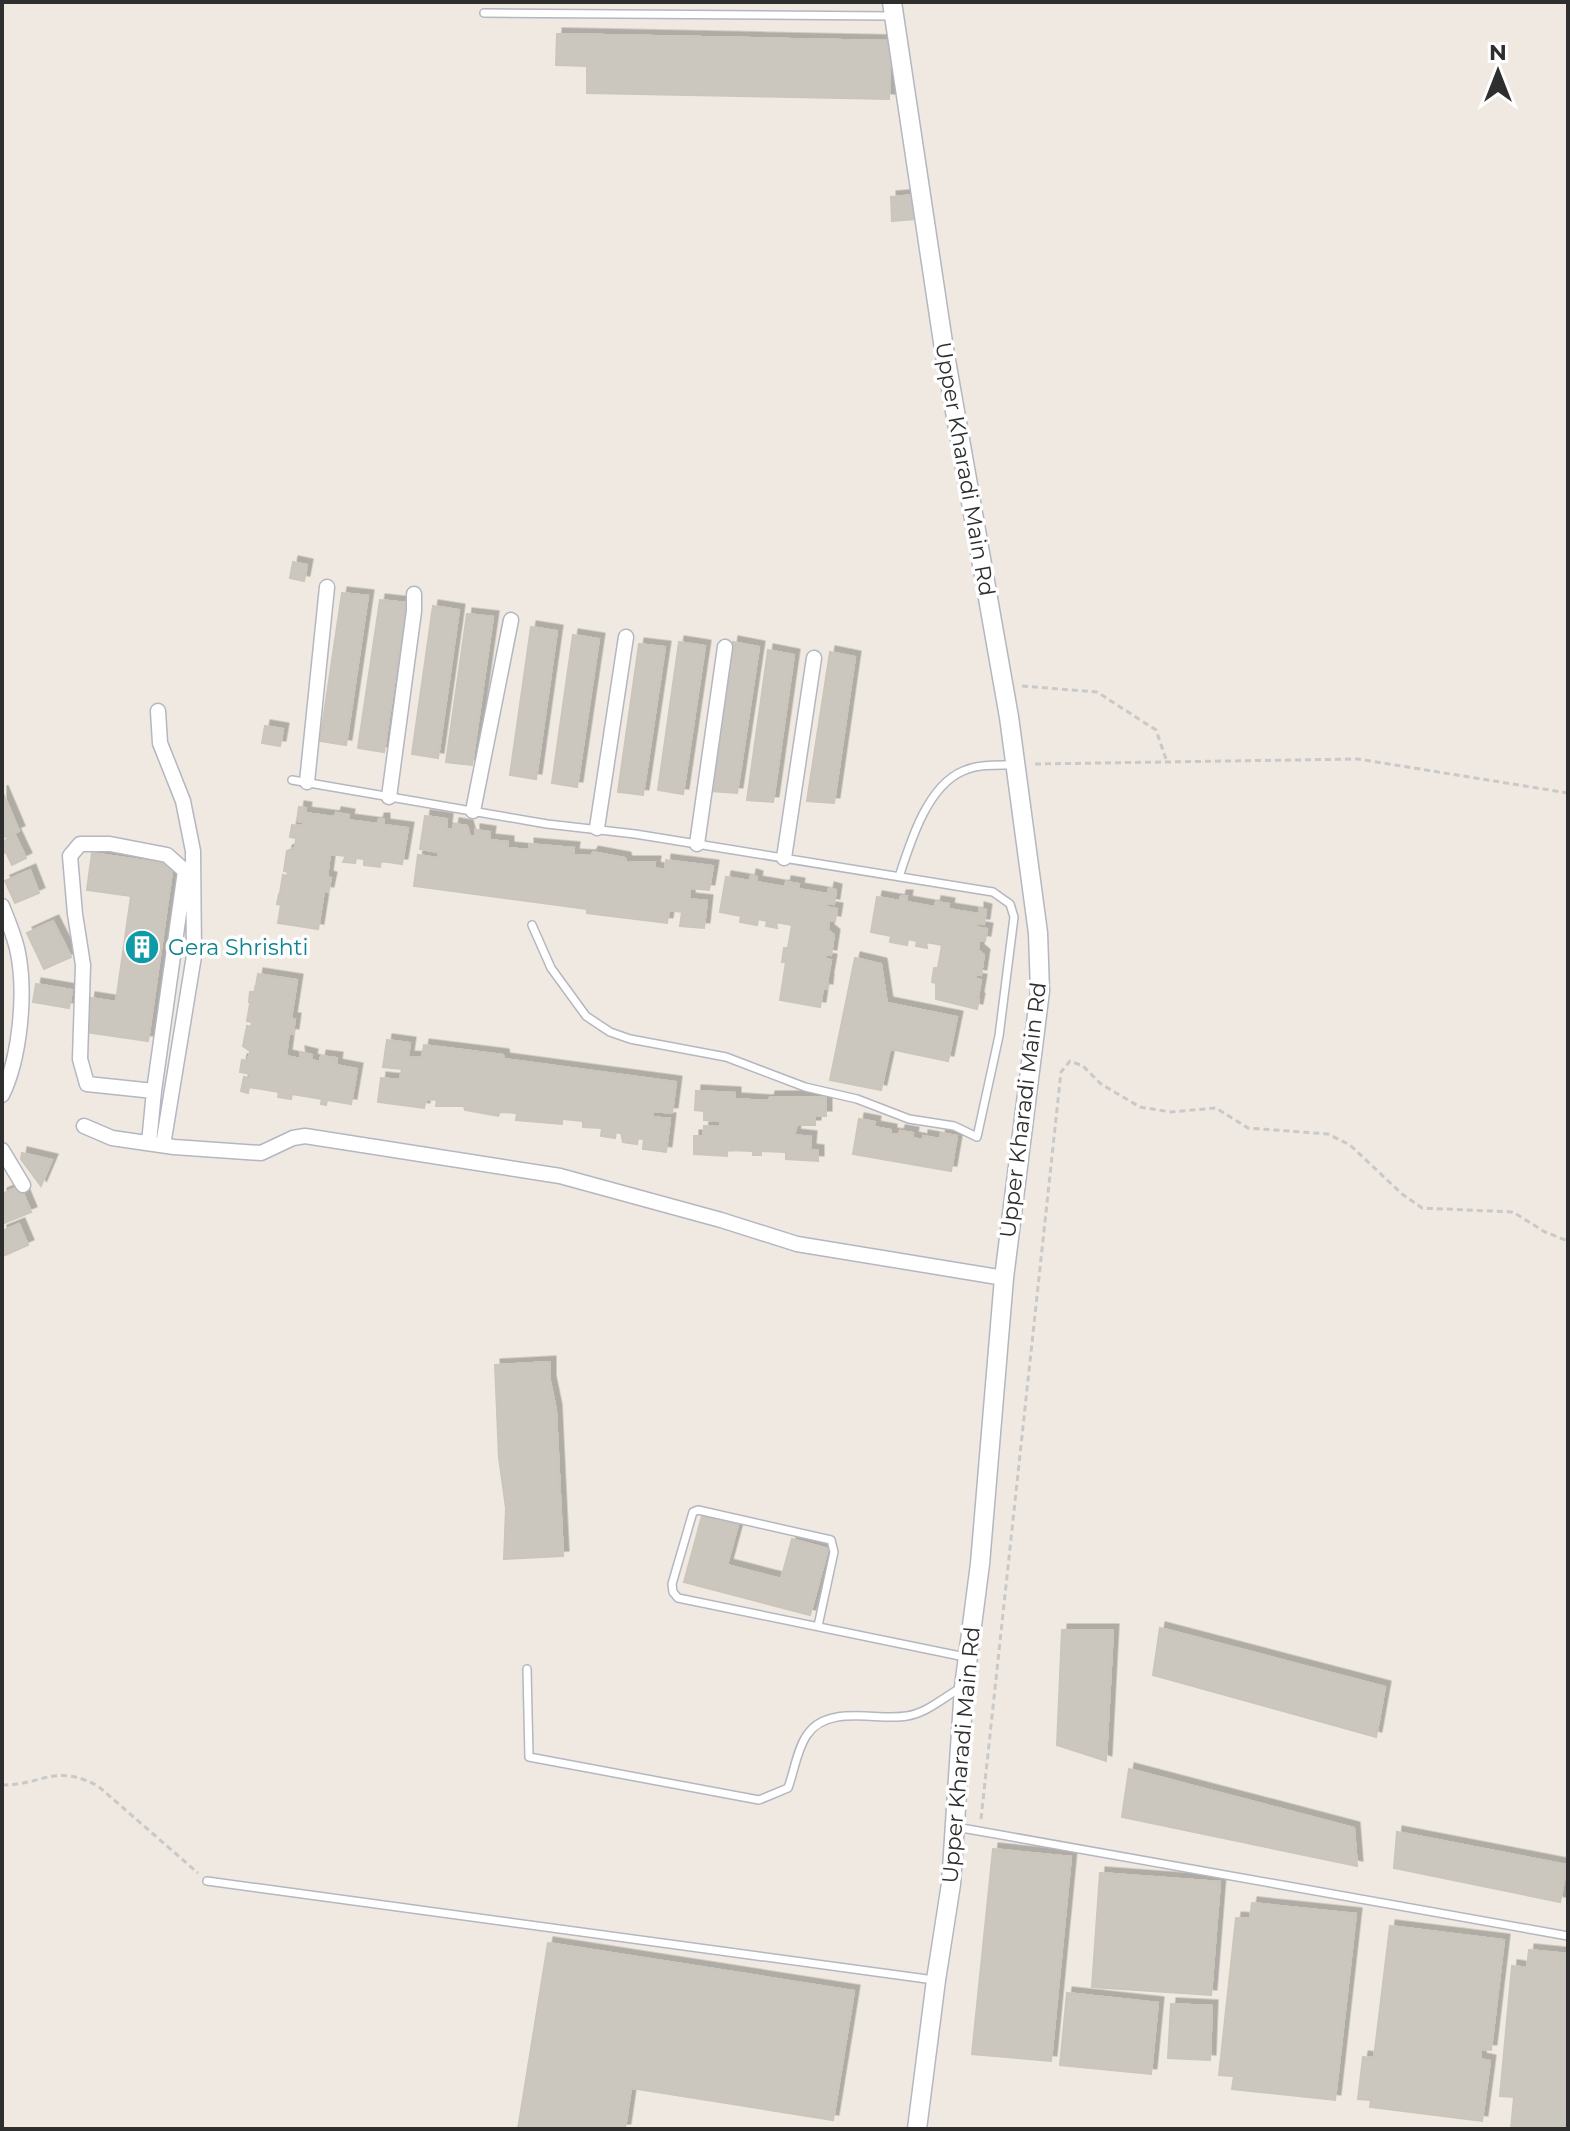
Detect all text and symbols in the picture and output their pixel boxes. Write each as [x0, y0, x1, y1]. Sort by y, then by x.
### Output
north arrow [1458, 32, 1538, 112]
text: N [1489, 39, 1507, 66]
street label: Upper Kharadi Main Rd [929, 340, 1001, 598]
building icon: Gera Shrishti [123, 928, 161, 966]
place label: Gera Shrishti [168, 934, 308, 961]
street label: Upper Kharadi Main Rd [994, 981, 1052, 1239]
street label: Upper Kharadi Main Rd [936, 1626, 986, 1884]

